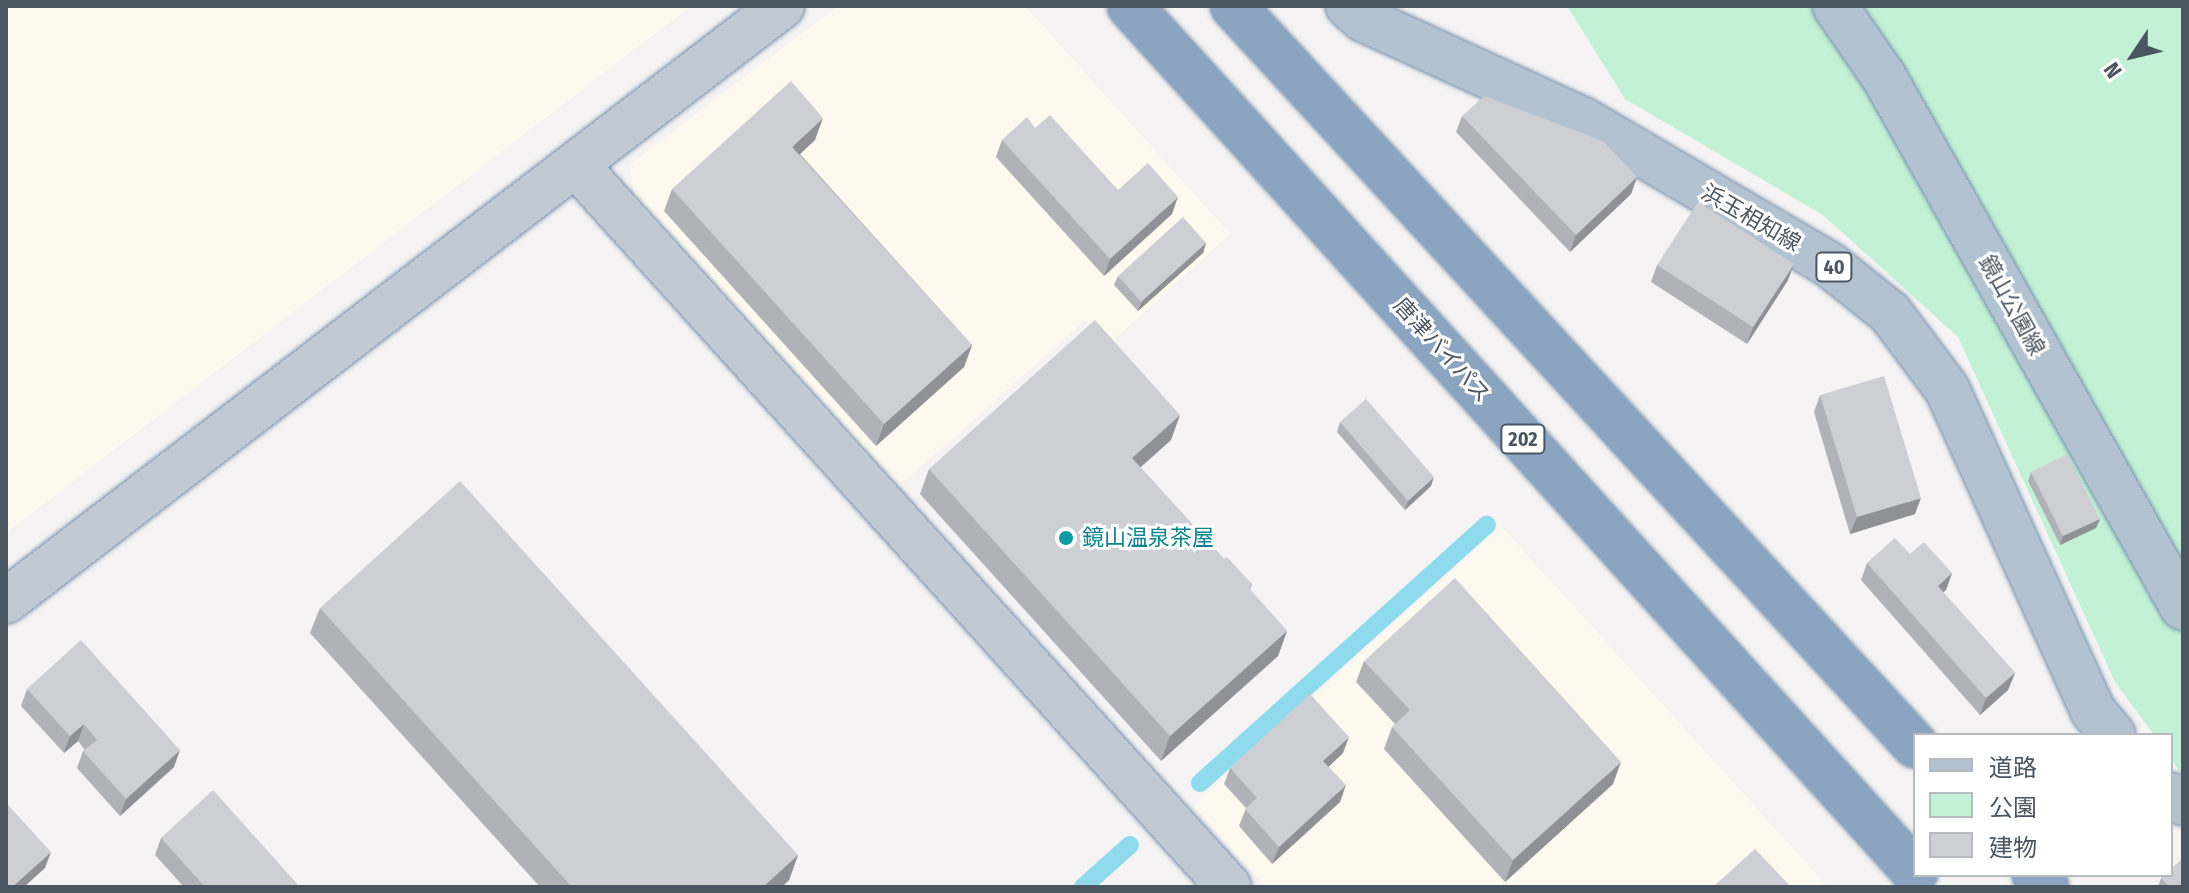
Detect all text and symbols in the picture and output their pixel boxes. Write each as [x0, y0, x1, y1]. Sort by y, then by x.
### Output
north arrow [2093, 16, 2173, 96]
text: N [2098, 57, 2128, 83]
street label: 浜玉相知線 [1697, 179, 1805, 257]
street label: 鏡山公園線 [1974, 250, 2050, 360]
road number: 40 [1814, 251, 1854, 283]
street label: 唐津バイパス [1388, 292, 1496, 408]
road number: 202 [1499, 423, 1547, 455]
place label: 鏡山温泉茶屋 [1082, 525, 1214, 551]
marker: 鏡山温泉茶屋 [1057, 529, 1075, 547]
legend [1913, 733, 2173, 877]
text: 道路 [1989, 754, 2037, 782]
text: 公園 [1989, 794, 2037, 822]
text: 建物 [1989, 834, 2037, 862]

